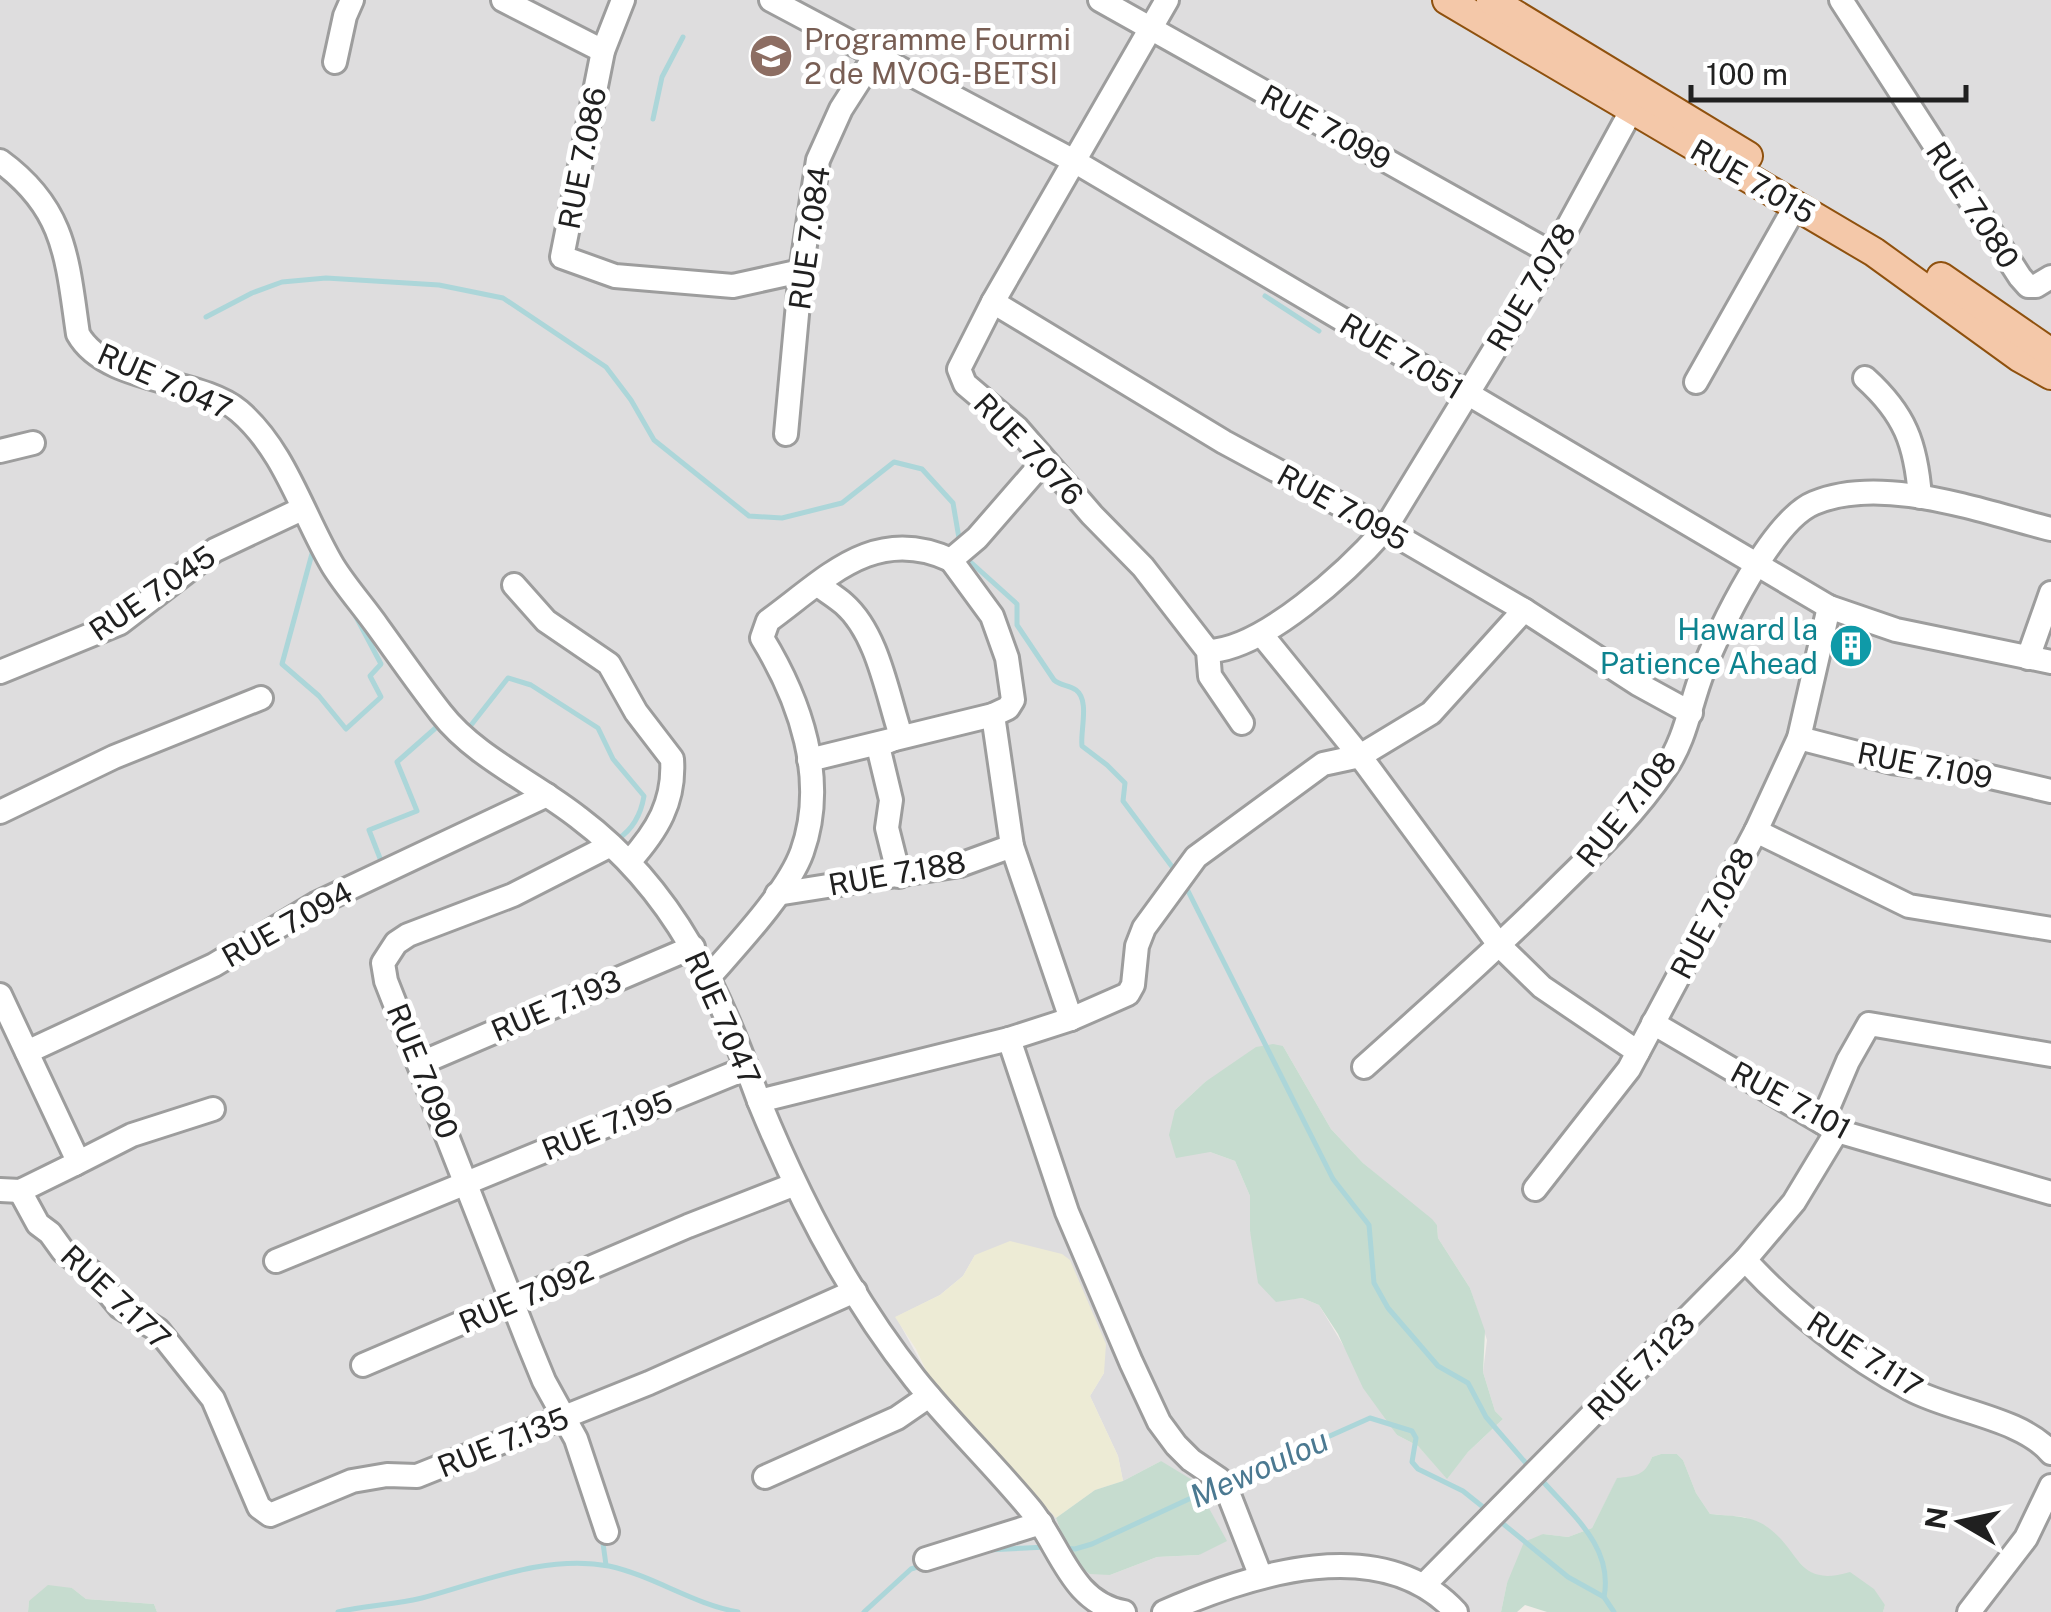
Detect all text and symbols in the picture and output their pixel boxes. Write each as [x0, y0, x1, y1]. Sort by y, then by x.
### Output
place label: Programme Fourmi 2 de MVOG-BETSI [804, 21, 1071, 91]
school or university icon: Programme Fourmi 2 de MVOG-BETSI [748, 33, 794, 79]
scale bar [1691, 40, 1966, 102]
text: 100 m [1706, 56, 1788, 92]
street label: RUE 7.099 [1255, 77, 1397, 177]
street label: RUE 7.086 [551, 84, 613, 232]
street label: RUE 7.015 [1684, 131, 1822, 231]
street label: RUE 7.080 [1919, 135, 2027, 275]
street label: RUE 7.084 [781, 164, 837, 312]
street label: RUE 7.078 [1479, 217, 1583, 357]
street label: RUE 7.051 [1334, 305, 1470, 407]
street label: RUE 7.047 [92, 335, 238, 427]
street label: RUE 7.076 [967, 386, 1091, 512]
street label: RUE 7.095 [1271, 456, 1415, 558]
street label: RUE 7.045 [82, 538, 222, 648]
place label: Haward la Patience Ahead [1600, 611, 1818, 681]
building icon: Haward la Patience Ahead [1828, 623, 1874, 669]
street label: RUE 7.109 [1854, 734, 1996, 796]
street label: RUE 7.108 [1569, 744, 1683, 874]
street label: RUE 7.028 [1662, 841, 1762, 985]
street label: RUE 7.188 [826, 843, 968, 903]
street label: RUE 7.094 [216, 873, 358, 975]
street label: RUE 7.047 [677, 945, 769, 1091]
street label: RUE 7.193 [486, 962, 626, 1048]
street label: RUE 7.090 [380, 998, 466, 1144]
street label: RUE 7.101 [1725, 1053, 1857, 1147]
street label: RUE 7.195 [536, 1082, 678, 1168]
street label: RUE 7.177 [54, 1237, 178, 1357]
street label: RUE 7.092 [453, 1252, 599, 1340]
street label: RUE 7.117 [1801, 1303, 1929, 1405]
street label: RUE 7.123 [1580, 1305, 1702, 1427]
street label: RUE 7.135 [432, 1399, 574, 1485]
water label: Mewoulou [1184, 1421, 1334, 1515]
north arrow [1911, 1472, 2011, 1572]
text: N [1918, 1505, 1954, 1531]

